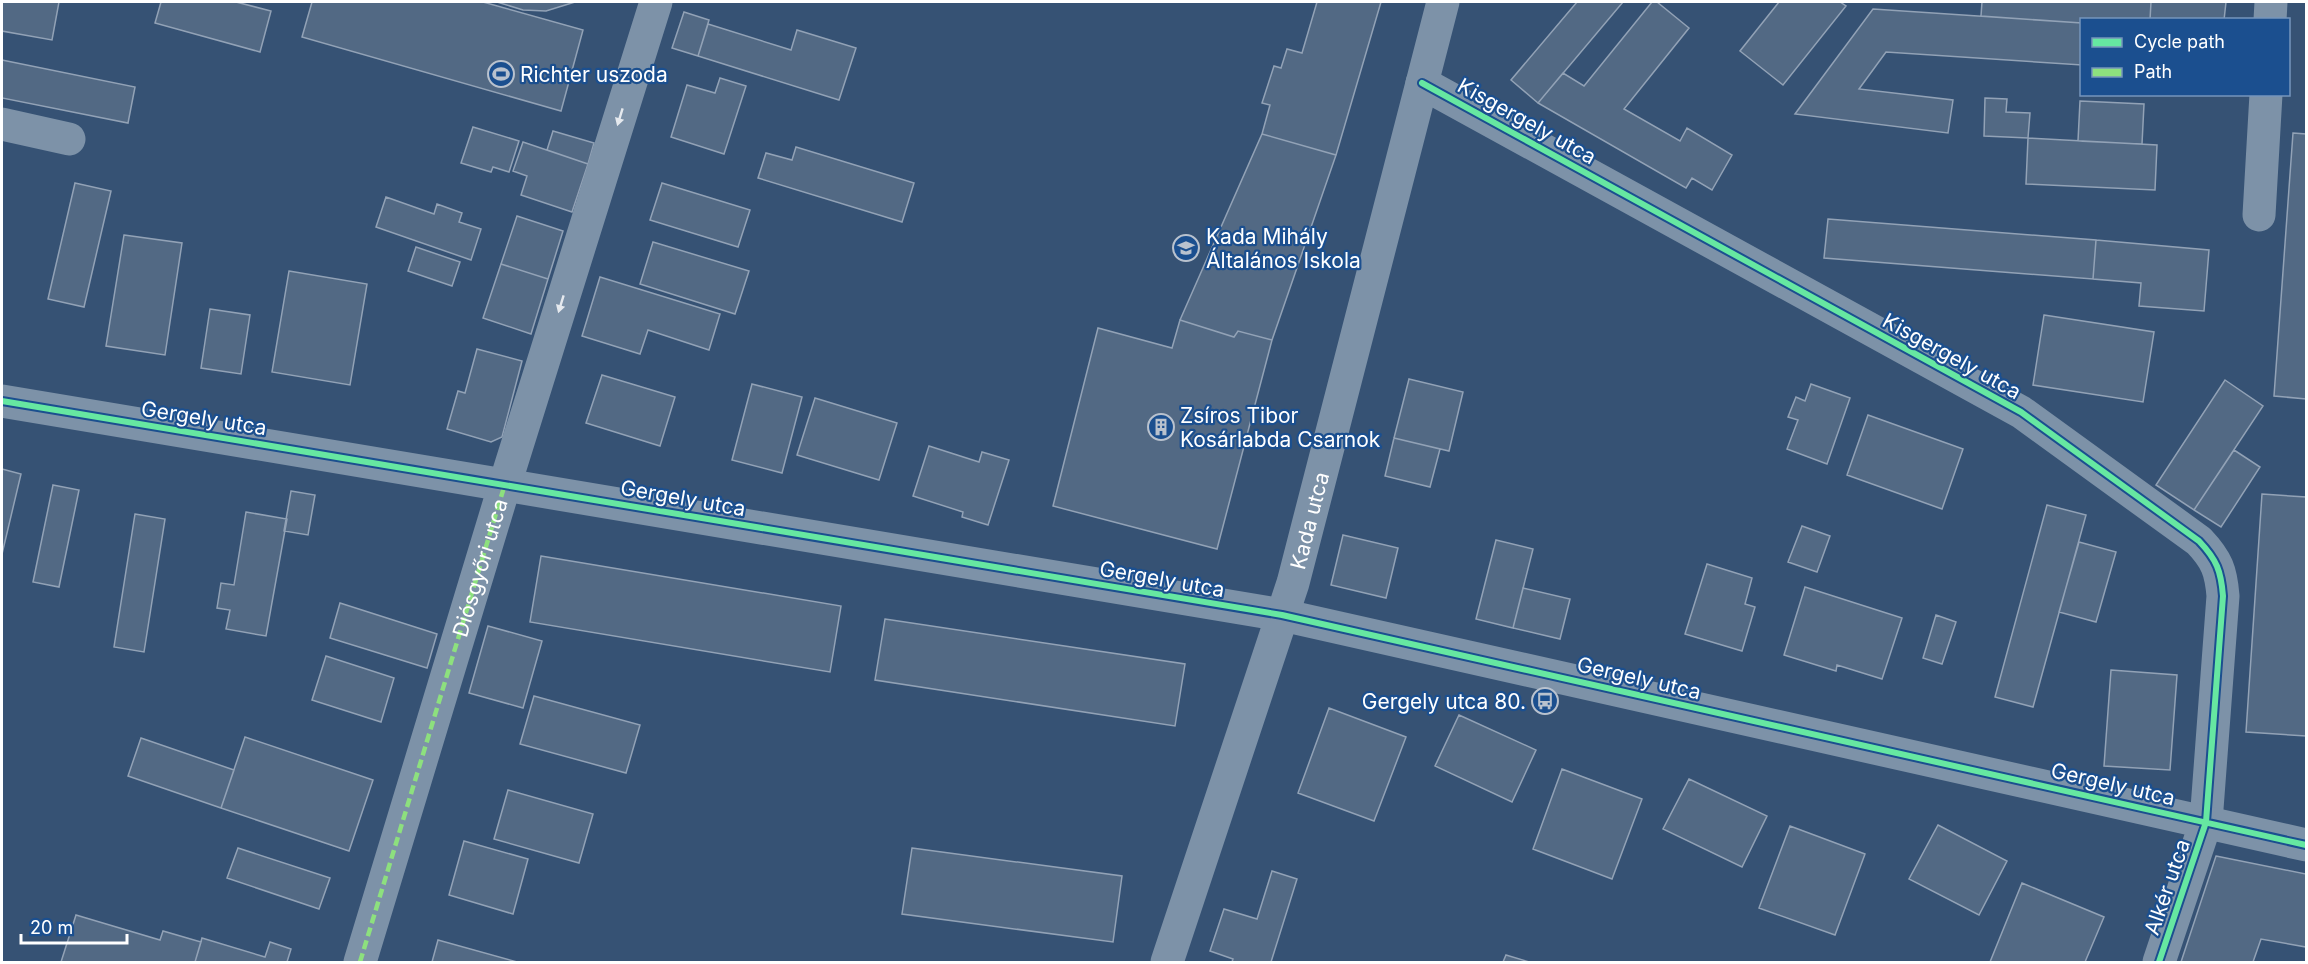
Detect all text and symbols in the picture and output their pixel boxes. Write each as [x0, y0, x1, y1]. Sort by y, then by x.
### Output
legend [2080, 18, 2290, 96]
text: Cycle path [2134, 31, 2225, 52]
sports icon: Richter uszoda [486, 59, 516, 89]
text: Path [2134, 61, 2172, 82]
place label: Richter uszoda [520, 62, 668, 87]
street label: Kisgergely utca [1453, 73, 1601, 169]
one-way arrow [614, 108, 624, 126]
place label: Kada Mihály Általános Iskola [1206, 224, 1361, 273]
school or university icon: Kada Mihály Általános Iskola [1171, 233, 1201, 263]
one-way arrow [556, 295, 565, 313]
street label: Kisgergely utca [1878, 308, 2026, 404]
street label: Gergely utca [140, 396, 268, 440]
place label: Zsíros Tibor Kosárlabda Csarnok [1180, 403, 1381, 452]
building icon: Zsíros Tibor Kosárlabda Csarnok [1146, 412, 1176, 442]
street label: Kada utca [1285, 469, 1334, 572]
street label: Gergely utca [619, 475, 747, 521]
street label: Diósgyőri utca [447, 496, 512, 640]
street label: Gergely utca [1098, 556, 1226, 602]
street label: Gergely utca [1575, 652, 1703, 704]
bus stop icon: Gergely utca 80. [1530, 686, 1560, 716]
place label: Gergely utca 80. [1362, 689, 1526, 714]
street label: Gergely utca [2049, 758, 2177, 810]
street label: Alkér utca [2139, 836, 2195, 938]
scale bar [21, 907, 128, 945]
text: 20 m [30, 917, 73, 938]

